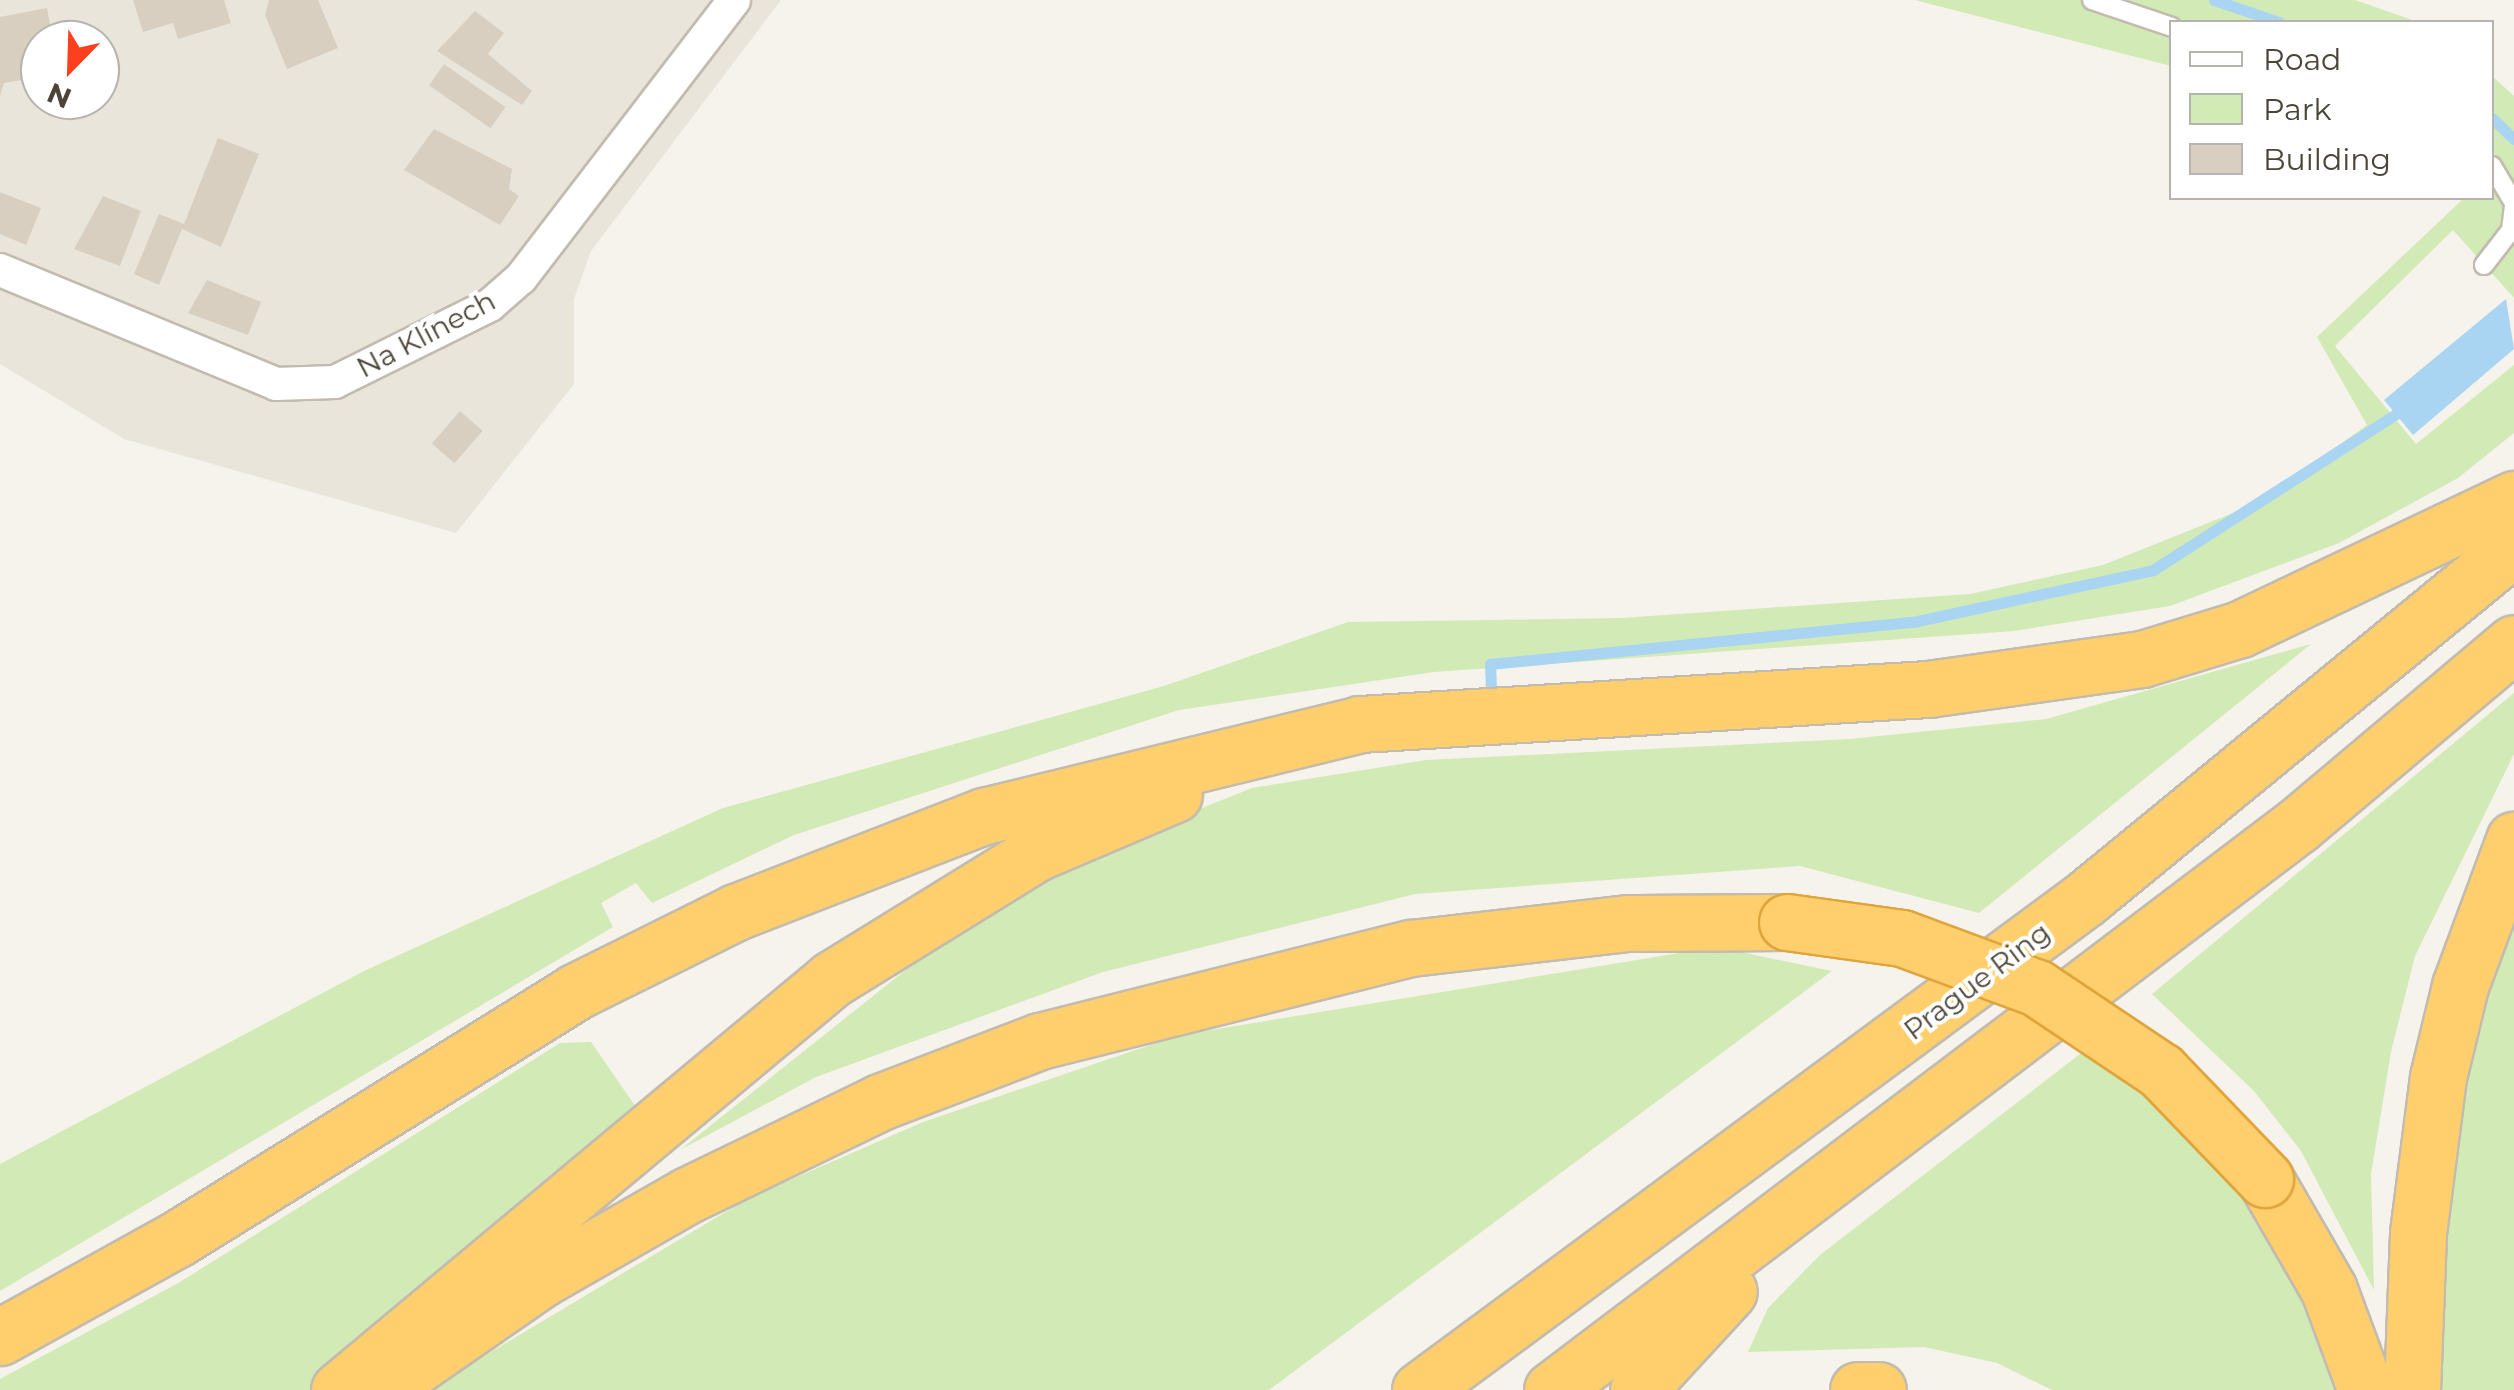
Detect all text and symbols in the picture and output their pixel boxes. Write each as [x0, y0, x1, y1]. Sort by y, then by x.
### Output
north arrow [20, 20, 120, 120]
legend [2169, 20, 2494, 200]
text: Road [2263, 41, 2341, 78]
text: N [42, 76, 76, 116]
text: Park [2263, 91, 2332, 128]
text: Building [2263, 141, 2391, 178]
street label: Na Klínech [351, 284, 501, 384]
street label: Prague Ring [1897, 915, 2057, 1047]

